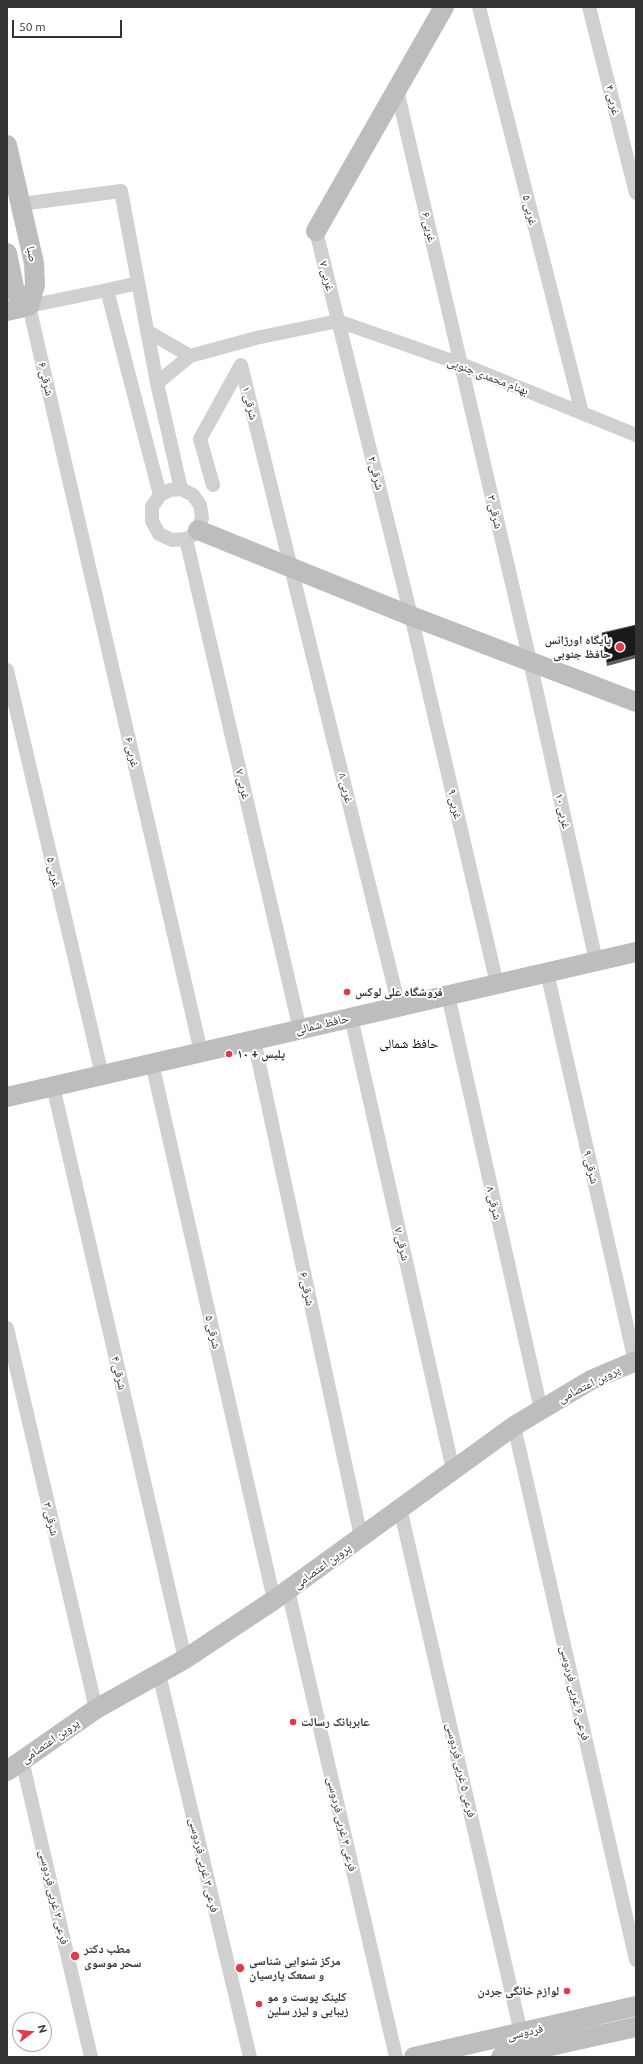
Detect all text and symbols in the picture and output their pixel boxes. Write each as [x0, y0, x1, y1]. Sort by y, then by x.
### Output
scale bar [14, 12, 124, 38]
text: 50 m [19, 20, 46, 33]
street label: ۴ غربی [602, 83, 624, 117]
street label: ۵ غربی [519, 193, 541, 227]
street label: ۶ غربی [419, 210, 439, 244]
street label: صبا [23, 245, 41, 263]
street label: ۷ غربی [316, 259, 338, 293]
street label: بهنام محمدی جنوبی [445, 354, 531, 398]
street label: ۶ شرقی [35, 361, 57, 397]
street label: ۱ شرقی [239, 385, 261, 421]
street label: ۲ شرقی [365, 455, 387, 491]
street label: ۳ شرقی [484, 494, 506, 530]
place label: پایگاه اورژانس حافظ جنوبی [545, 633, 611, 661]
marker: پایگاه اورژانس حافظ جنوبی [614, 641, 626, 653]
street label: ۶ غربی [122, 735, 142, 769]
street label: ۷ غربی [233, 767, 253, 801]
street label: ۸ غربی [335, 771, 357, 805]
street label: ۹ غربی [445, 787, 465, 821]
street label: ۱۰ غربی [552, 792, 574, 830]
street label: ۵ غربی [44, 855, 64, 889]
place label: فروشگاه علی لوکس [355, 985, 443, 999]
marker: فروشگاه علی لوکس [342, 987, 352, 997]
street label: حافظ شمالی [294, 1011, 350, 1037]
district label: حافظ شمالی [380, 1036, 438, 1052]
place label: پلیس + ۱۰ [237, 1047, 285, 1061]
marker: پلیس + ۱۰ [224, 1049, 234, 1059]
street label: شرقی ۹ [580, 1149, 602, 1185]
street label: ۸ شرقی [483, 1185, 505, 1221]
street label: ۷ شرقی [391, 1226, 413, 1262]
street label: ۶ شرقی [296, 1271, 318, 1307]
street label: ۵ شرقی [202, 1314, 224, 1350]
street label: ۴ شرقی [108, 1355, 130, 1391]
street label: پروین اعتصامی [556, 1362, 622, 1406]
street label: ۳ شرقی [40, 1501, 62, 1537]
street label: پروین اعتصامی [290, 1540, 354, 1592]
street label: فرعی ۶ غربی فردوسی [557, 1644, 593, 1742]
place label: عابربانک رسالت [301, 1715, 370, 1729]
street label: پروین اعتصامی [18, 1716, 82, 1766]
marker: عابربانک رسالت [288, 1717, 298, 1727]
street label: فرعی ۵ غربی فردوسی [443, 1721, 479, 1819]
street label: فرعی ۴ غربی فردوسی [324, 1775, 360, 1873]
street label: فرعی ۳ غربی فردوسی [186, 1816, 222, 1914]
street label: فرعی ۲ غربی فردوسی [36, 1848, 72, 1946]
place label: مطب دکتر سحر موسوی [84, 1942, 141, 1970]
marker: مطب دکتر سحر موسوی [69, 1950, 81, 1962]
place label: مرکز شنوایی شناسی و سمعک پارسیان [249, 1954, 341, 1982]
marker: مرکز شنوایی شناسی و سمعک پارسیان [234, 1962, 246, 1974]
place label: لوازم خانگی جردن [477, 1984, 559, 1998]
marker: لوازم خانگی جردن [562, 1986, 572, 1996]
place label: کلینک پوست و مو زیبایی و لیزر سلین [267, 1990, 349, 2018]
marker: کلینک پوست و مو زیبایی و لیزر سلین [254, 1999, 264, 2009]
north arrow [12, 2012, 52, 2052]
street label: فردوسی [506, 2021, 544, 2043]
text: N [36, 2023, 49, 2035]

